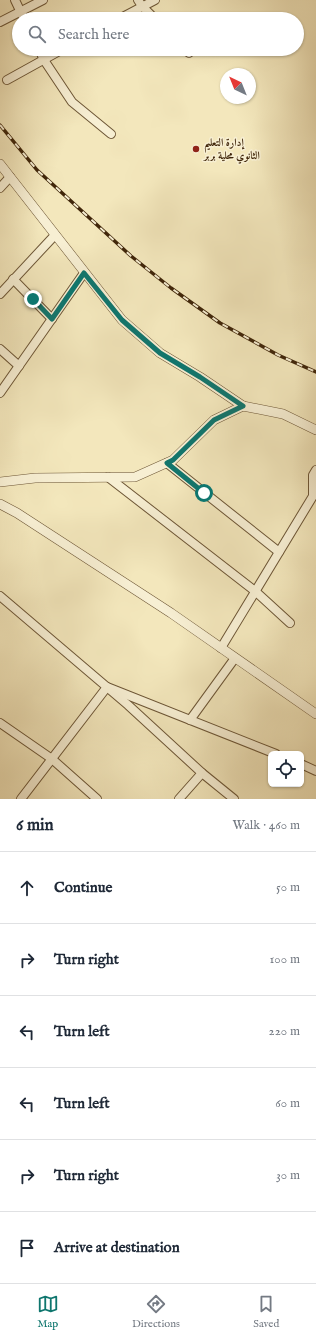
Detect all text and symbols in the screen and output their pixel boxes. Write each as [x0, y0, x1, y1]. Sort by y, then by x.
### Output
search box [12, 12, 304, 56]
icon: search [26, 23, 48, 45]
text: Search here [58, 25, 129, 44]
north arrow [220, 68, 256, 104]
place label: إدارة التعليم الثانوي محلية بربر [203, 136, 260, 164]
marker: إدارة التعليم الثانوي محلية بربر [191, 144, 201, 154]
route end [24, 290, 42, 308]
route start [195, 484, 213, 502]
map controls [268, 751, 304, 787]
button: locate [268, 751, 304, 787]
text: 6 min [16, 815, 54, 836]
text: Walk · 460 m [233, 817, 300, 834]
icon: ahead [16, 877, 38, 899]
text: Continue [54, 878, 112, 897]
text: 50 m [276, 879, 300, 896]
icon: right [16, 949, 38, 971]
text: Turn right [54, 950, 119, 969]
text: 100 m [270, 951, 300, 968]
icon: left [16, 1021, 38, 1043]
text: Turn left [54, 1022, 110, 1041]
text: 220 m [269, 1023, 300, 1040]
icon: left [16, 1093, 38, 1115]
text: Turn left [54, 1094, 110, 1113]
text: 60 m [275, 1095, 300, 1112]
icon: right [16, 1165, 38, 1187]
text: Turn right [54, 1166, 119, 1185]
text: 30 m [276, 1167, 300, 1184]
icon: arrive [16, 1237, 38, 1259]
text: Arrive at destination [54, 1238, 180, 1257]
tab: Map [37, 1293, 59, 1331]
tab: Directions [132, 1293, 180, 1331]
tab: Saved [253, 1293, 279, 1331]

